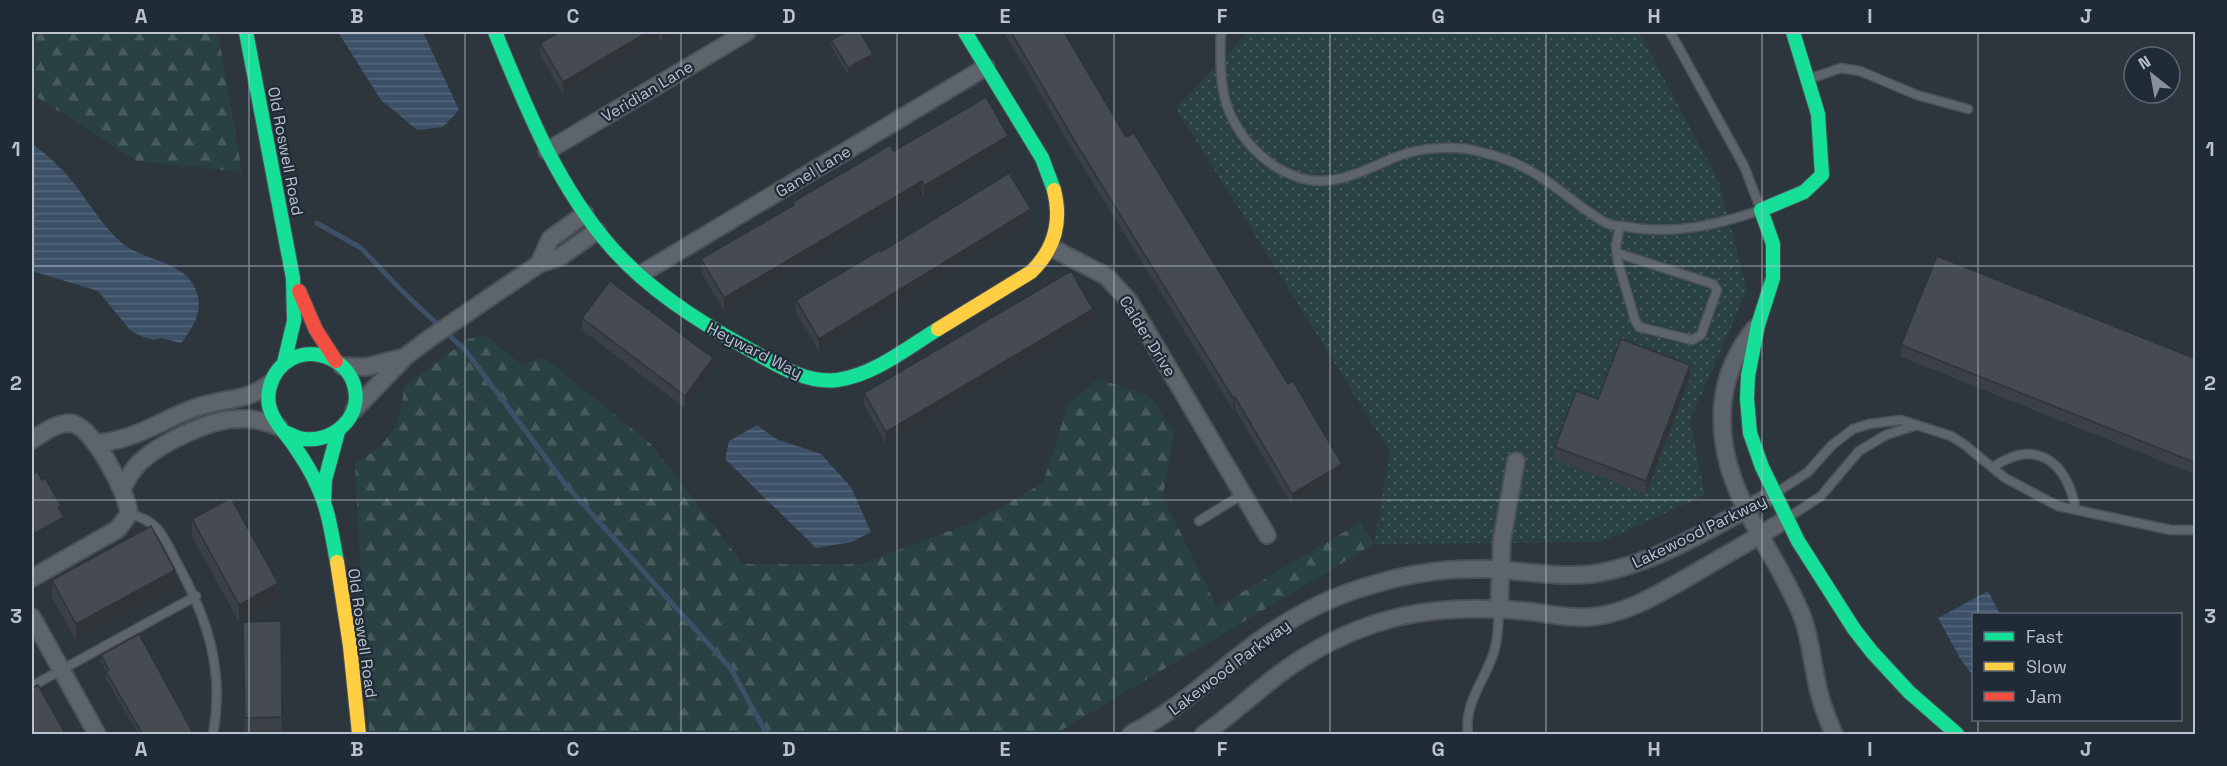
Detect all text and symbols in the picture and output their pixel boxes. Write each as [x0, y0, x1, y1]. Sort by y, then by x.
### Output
text: A [135, 3, 148, 29]
text: B [350, 3, 364, 29]
text: C [567, 3, 580, 29]
text: D [782, 3, 796, 29]
text: E [999, 3, 1011, 29]
text: F [1217, 3, 1228, 29]
text: G [1431, 3, 1445, 29]
text: H [1647, 3, 1661, 29]
text: I [1867, 3, 1873, 29]
text: J [2080, 3, 2092, 29]
north arrow [2122, 45, 2182, 105]
text: N [2135, 51, 2155, 74]
street label: Veridian Lane [598, 56, 697, 127]
street label: Old Roswell Road [263, 85, 308, 217]
text: 1 [11, 136, 21, 162]
text: 1 [2205, 136, 2215, 162]
street label: Ganel Lane [772, 141, 855, 202]
street label: Calder Drive [1114, 292, 1181, 381]
street label: Heyward Way [704, 317, 806, 383]
text: 2 [10, 370, 22, 396]
text: 2 [2204, 370, 2216, 396]
street label: Lakewood Parkway [1629, 490, 1770, 573]
street label: Old Roswell Road [343, 567, 382, 699]
text: 3 [10, 603, 22, 629]
text: 3 [2204, 603, 2216, 629]
legend [1972, 613, 2182, 721]
street label: Lakewood Parkway [1164, 615, 1294, 720]
text: Fast [2026, 625, 2063, 648]
text: Slow [2026, 655, 2067, 678]
text: Jam [2026, 685, 2062, 708]
text: A [135, 736, 148, 762]
text: B [350, 736, 364, 762]
text: C [567, 736, 580, 762]
text: D [782, 736, 796, 762]
text: E [999, 736, 1011, 762]
text: F [1217, 736, 1228, 762]
text: G [1431, 736, 1445, 762]
text: H [1647, 736, 1661, 762]
text: I [1867, 736, 1873, 762]
text: J [2080, 736, 2092, 762]

